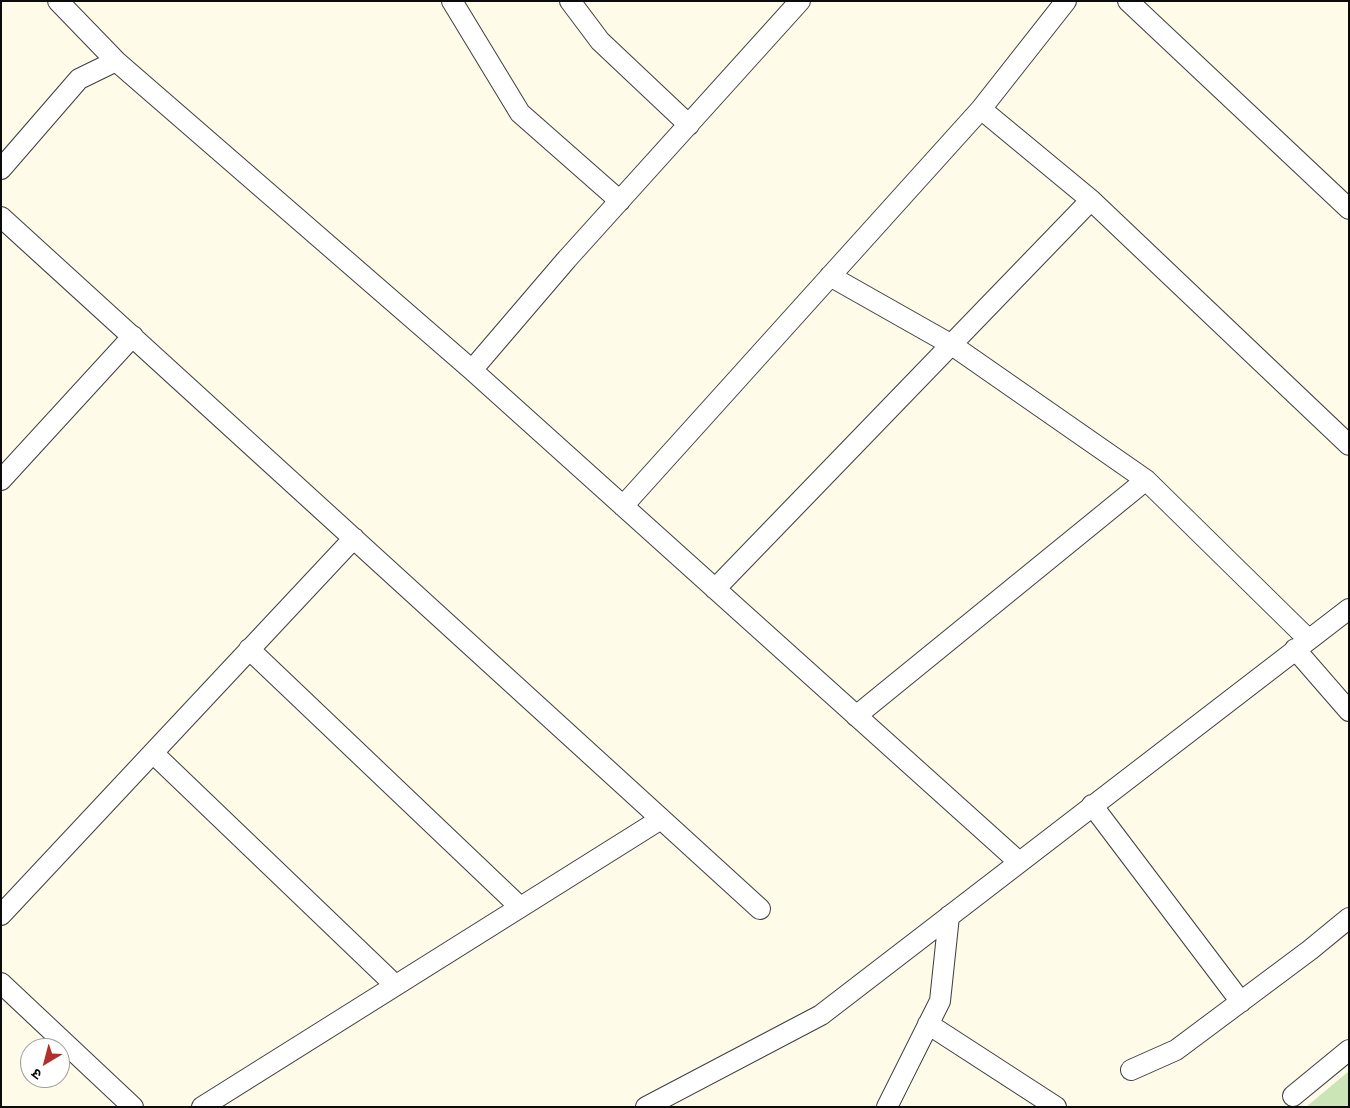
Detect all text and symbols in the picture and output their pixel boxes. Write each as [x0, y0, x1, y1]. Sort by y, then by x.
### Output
north arrow [20, 1038, 70, 1088]
text: उ [27, 1065, 45, 1085]

